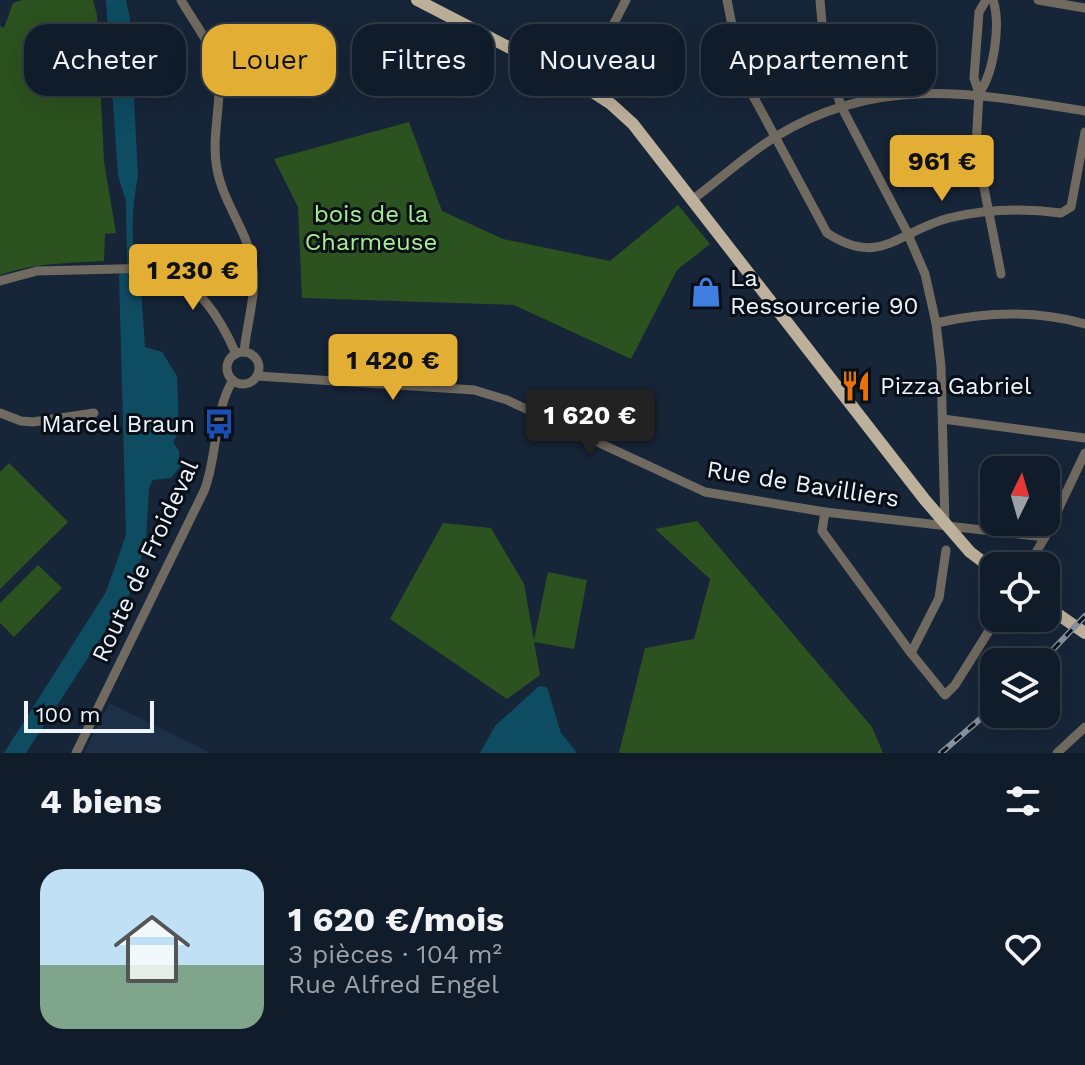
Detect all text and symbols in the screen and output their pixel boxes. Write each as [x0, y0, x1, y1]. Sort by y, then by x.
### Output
chip: Acheter [24, 24, 186, 96]
chip: Louer [202, 24, 336, 96]
chip: Filtres [352, 24, 494, 96]
chip: Nouveau [510, 24, 685, 96]
chip: Appartement [701, 24, 936, 96]
pin: 961 € [886, 135, 998, 203]
text: 961 € [908, 146, 976, 176]
park label: bois de la Charmeuse [305, 200, 437, 256]
pin: 1 230 € [119, 244, 267, 312]
text: 1 230 € [147, 255, 239, 285]
place label: La Ressourcerie 90 [730, 264, 919, 320]
shop icon: La Ressourcerie 90 [689, 275, 723, 309]
pin: 1 420 € [319, 334, 467, 402]
text: 1 420 € [346, 345, 440, 375]
restaurant icon: Pizza Gabriel [839, 369, 873, 403]
place label: Pizza Gabriel [880, 372, 1032, 400]
pin: 1 620 € [516, 389, 664, 457]
text: 1 620 € [544, 400, 636, 430]
bus stop icon: Marcel Braun [202, 407, 236, 441]
place label: Marcel Braun [41, 410, 195, 438]
street label: Route de Froideval [86, 455, 204, 666]
street label: Rue de Bavilliers [705, 455, 901, 513]
north arrow [980, 456, 1060, 536]
map controls [980, 456, 1060, 728]
button: locate [980, 552, 1060, 632]
button: layers [980, 648, 1060, 728]
scale bar [24, 697, 154, 733]
text: 100 m [36, 702, 100, 727]
icon: filters [1001, 779, 1045, 823]
text: 4 biens [40, 781, 162, 821]
text: 1 620 €/mois [288, 899, 504, 939]
icon: home [104, 901, 200, 997]
icon: heart [1001, 927, 1045, 971]
text: 3 pièces · 104 m² [288, 939, 502, 969]
text: Rue Alfred Engel [288, 969, 499, 999]

